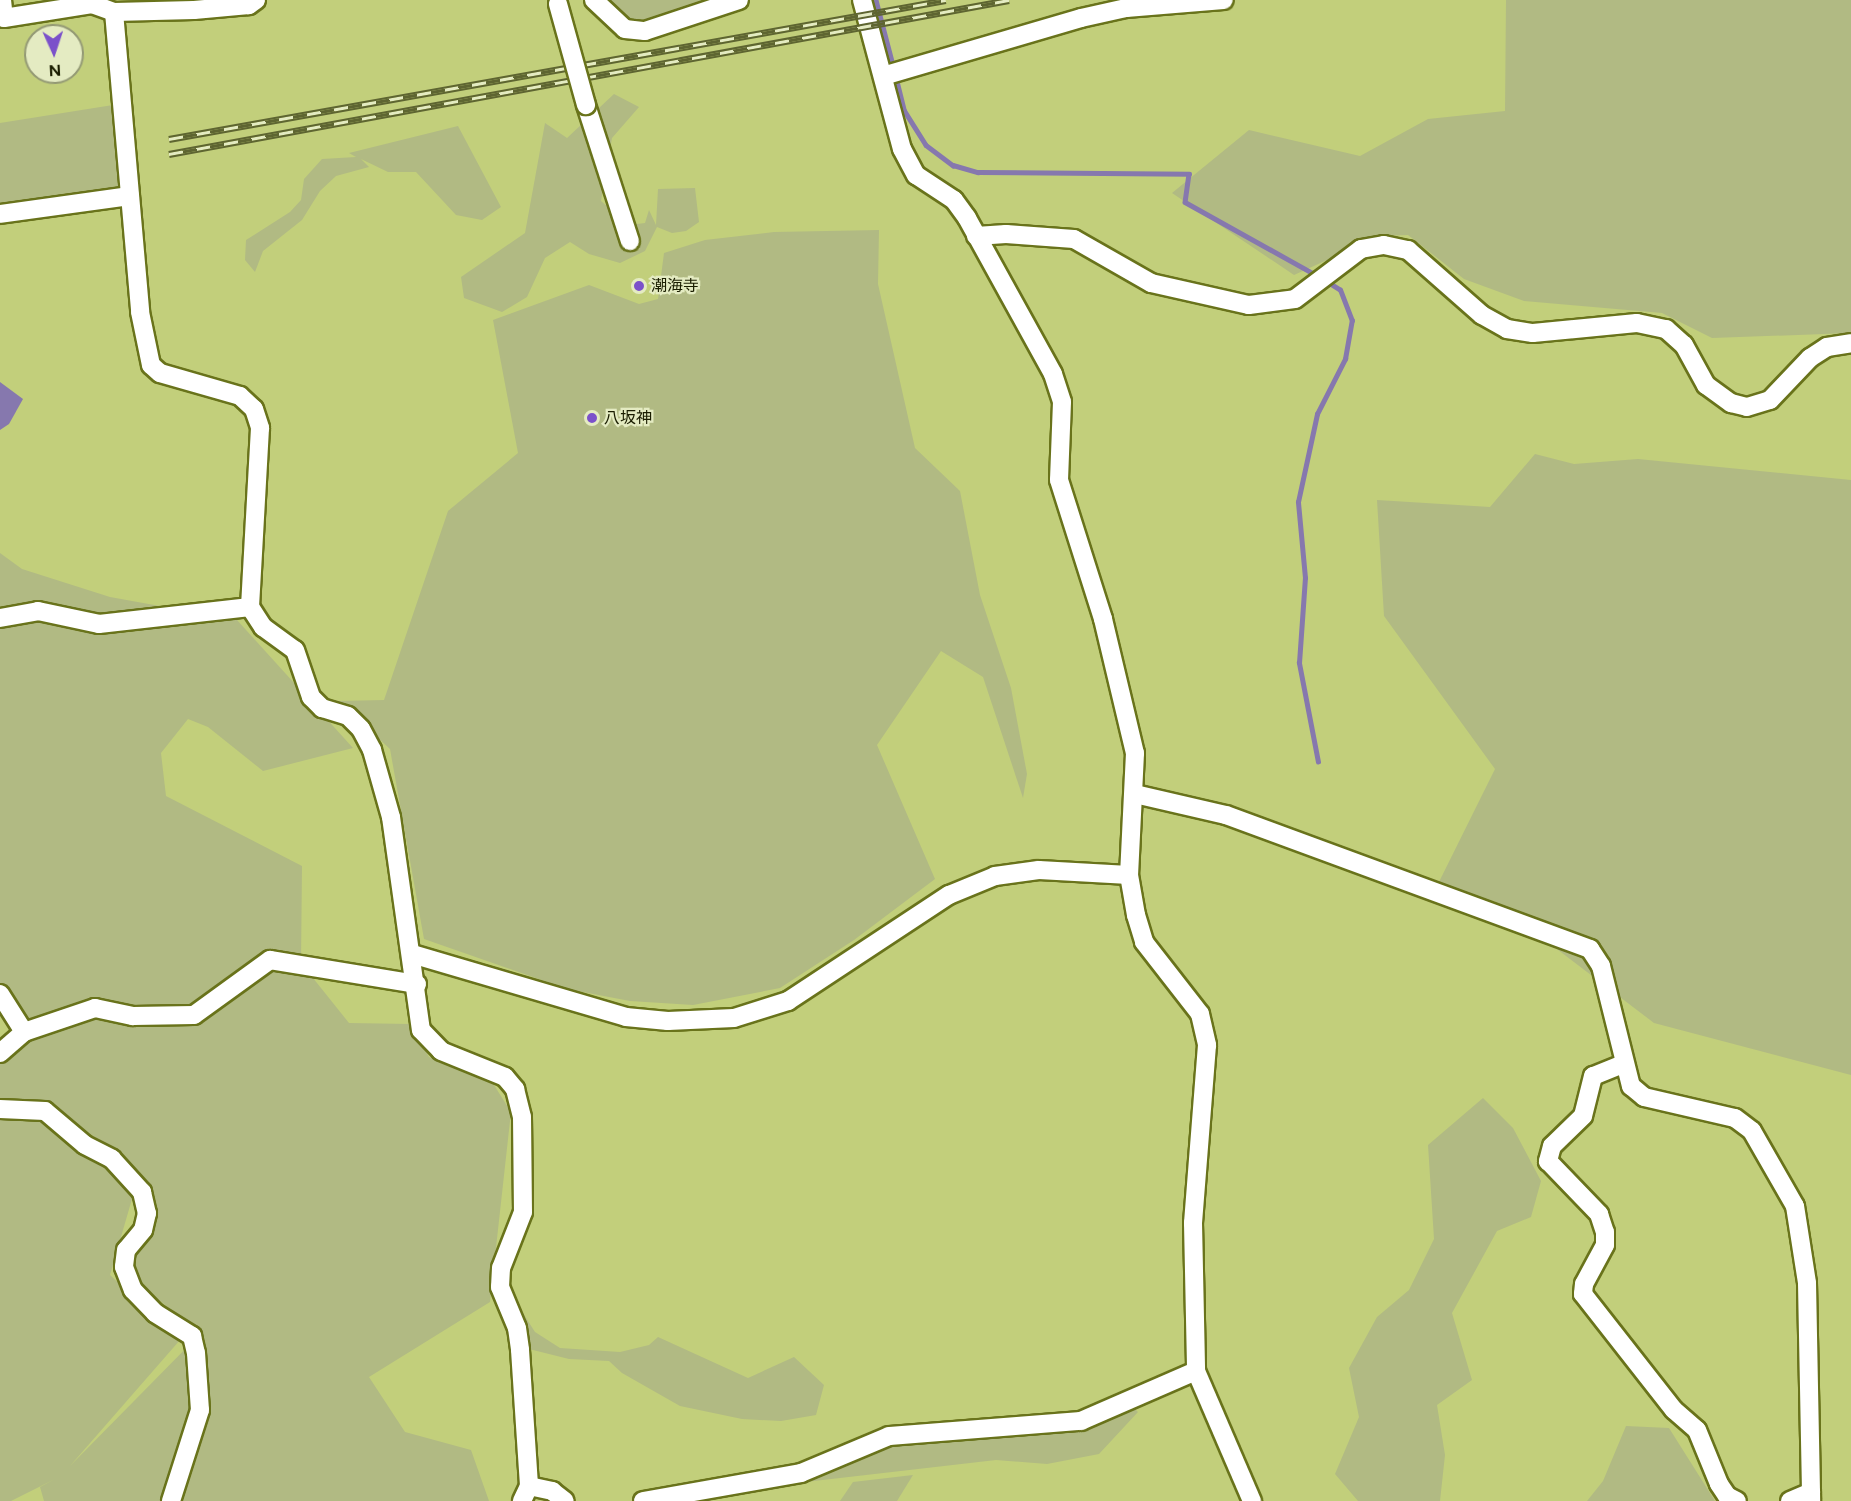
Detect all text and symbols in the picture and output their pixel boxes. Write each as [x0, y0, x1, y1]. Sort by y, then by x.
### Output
north arrow [24, 24, 84, 84]
text: N [48, 61, 62, 80]
place label: 潮海寺 [651, 276, 699, 296]
marker: 潮海寺 [632, 279, 646, 293]
place label: 八坂神 [604, 408, 652, 428]
marker: 八坂神 [585, 411, 599, 425]

